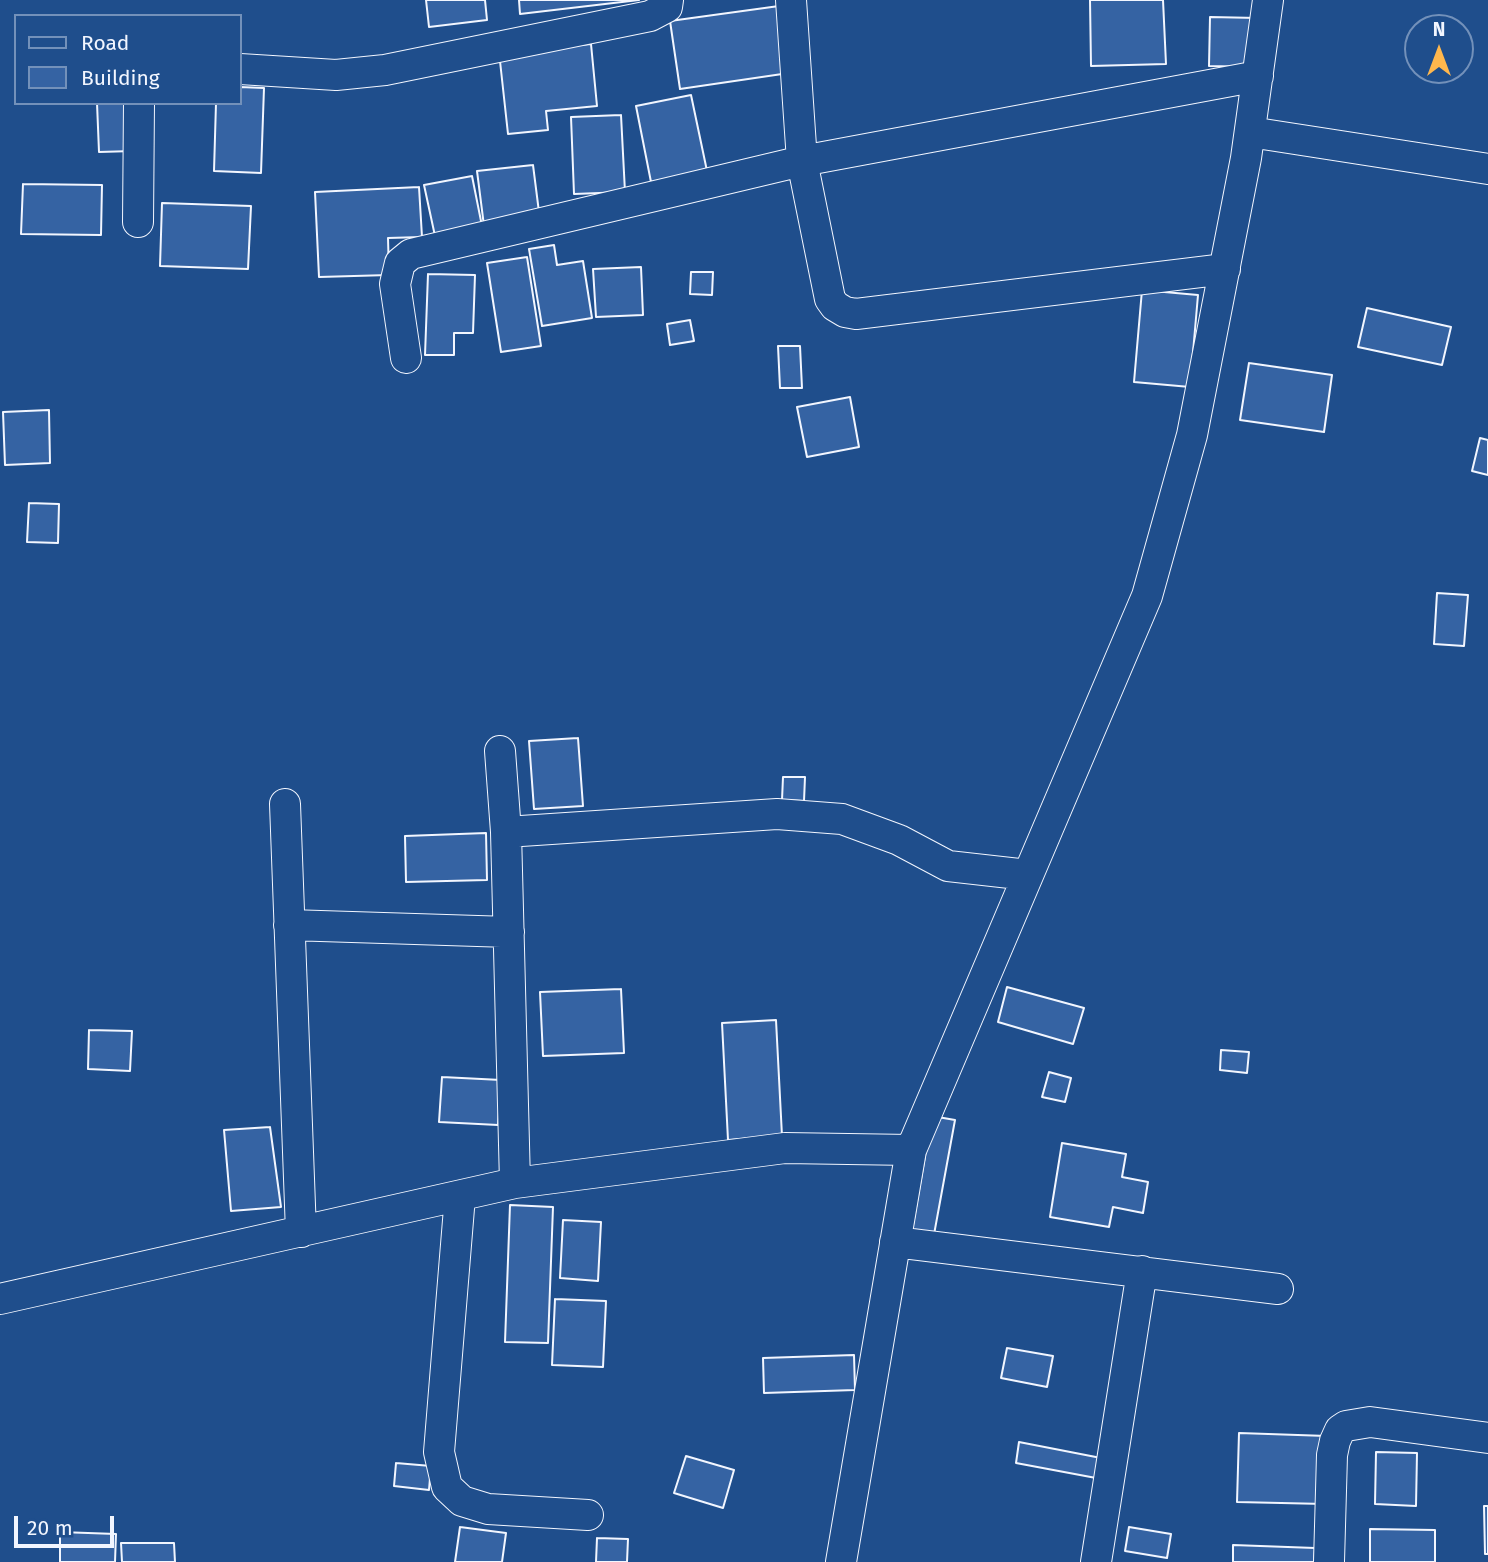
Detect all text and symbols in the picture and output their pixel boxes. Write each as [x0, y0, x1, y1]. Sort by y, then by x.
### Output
legend [14, 14, 242, 105]
north arrow [1404, 14, 1474, 84]
text: N [1433, 18, 1445, 41]
text: Road [81, 30, 129, 56]
text: Building [81, 65, 160, 91]
scale bar [18, 1502, 117, 1546]
text: 20 m [27, 1515, 73, 1541]

